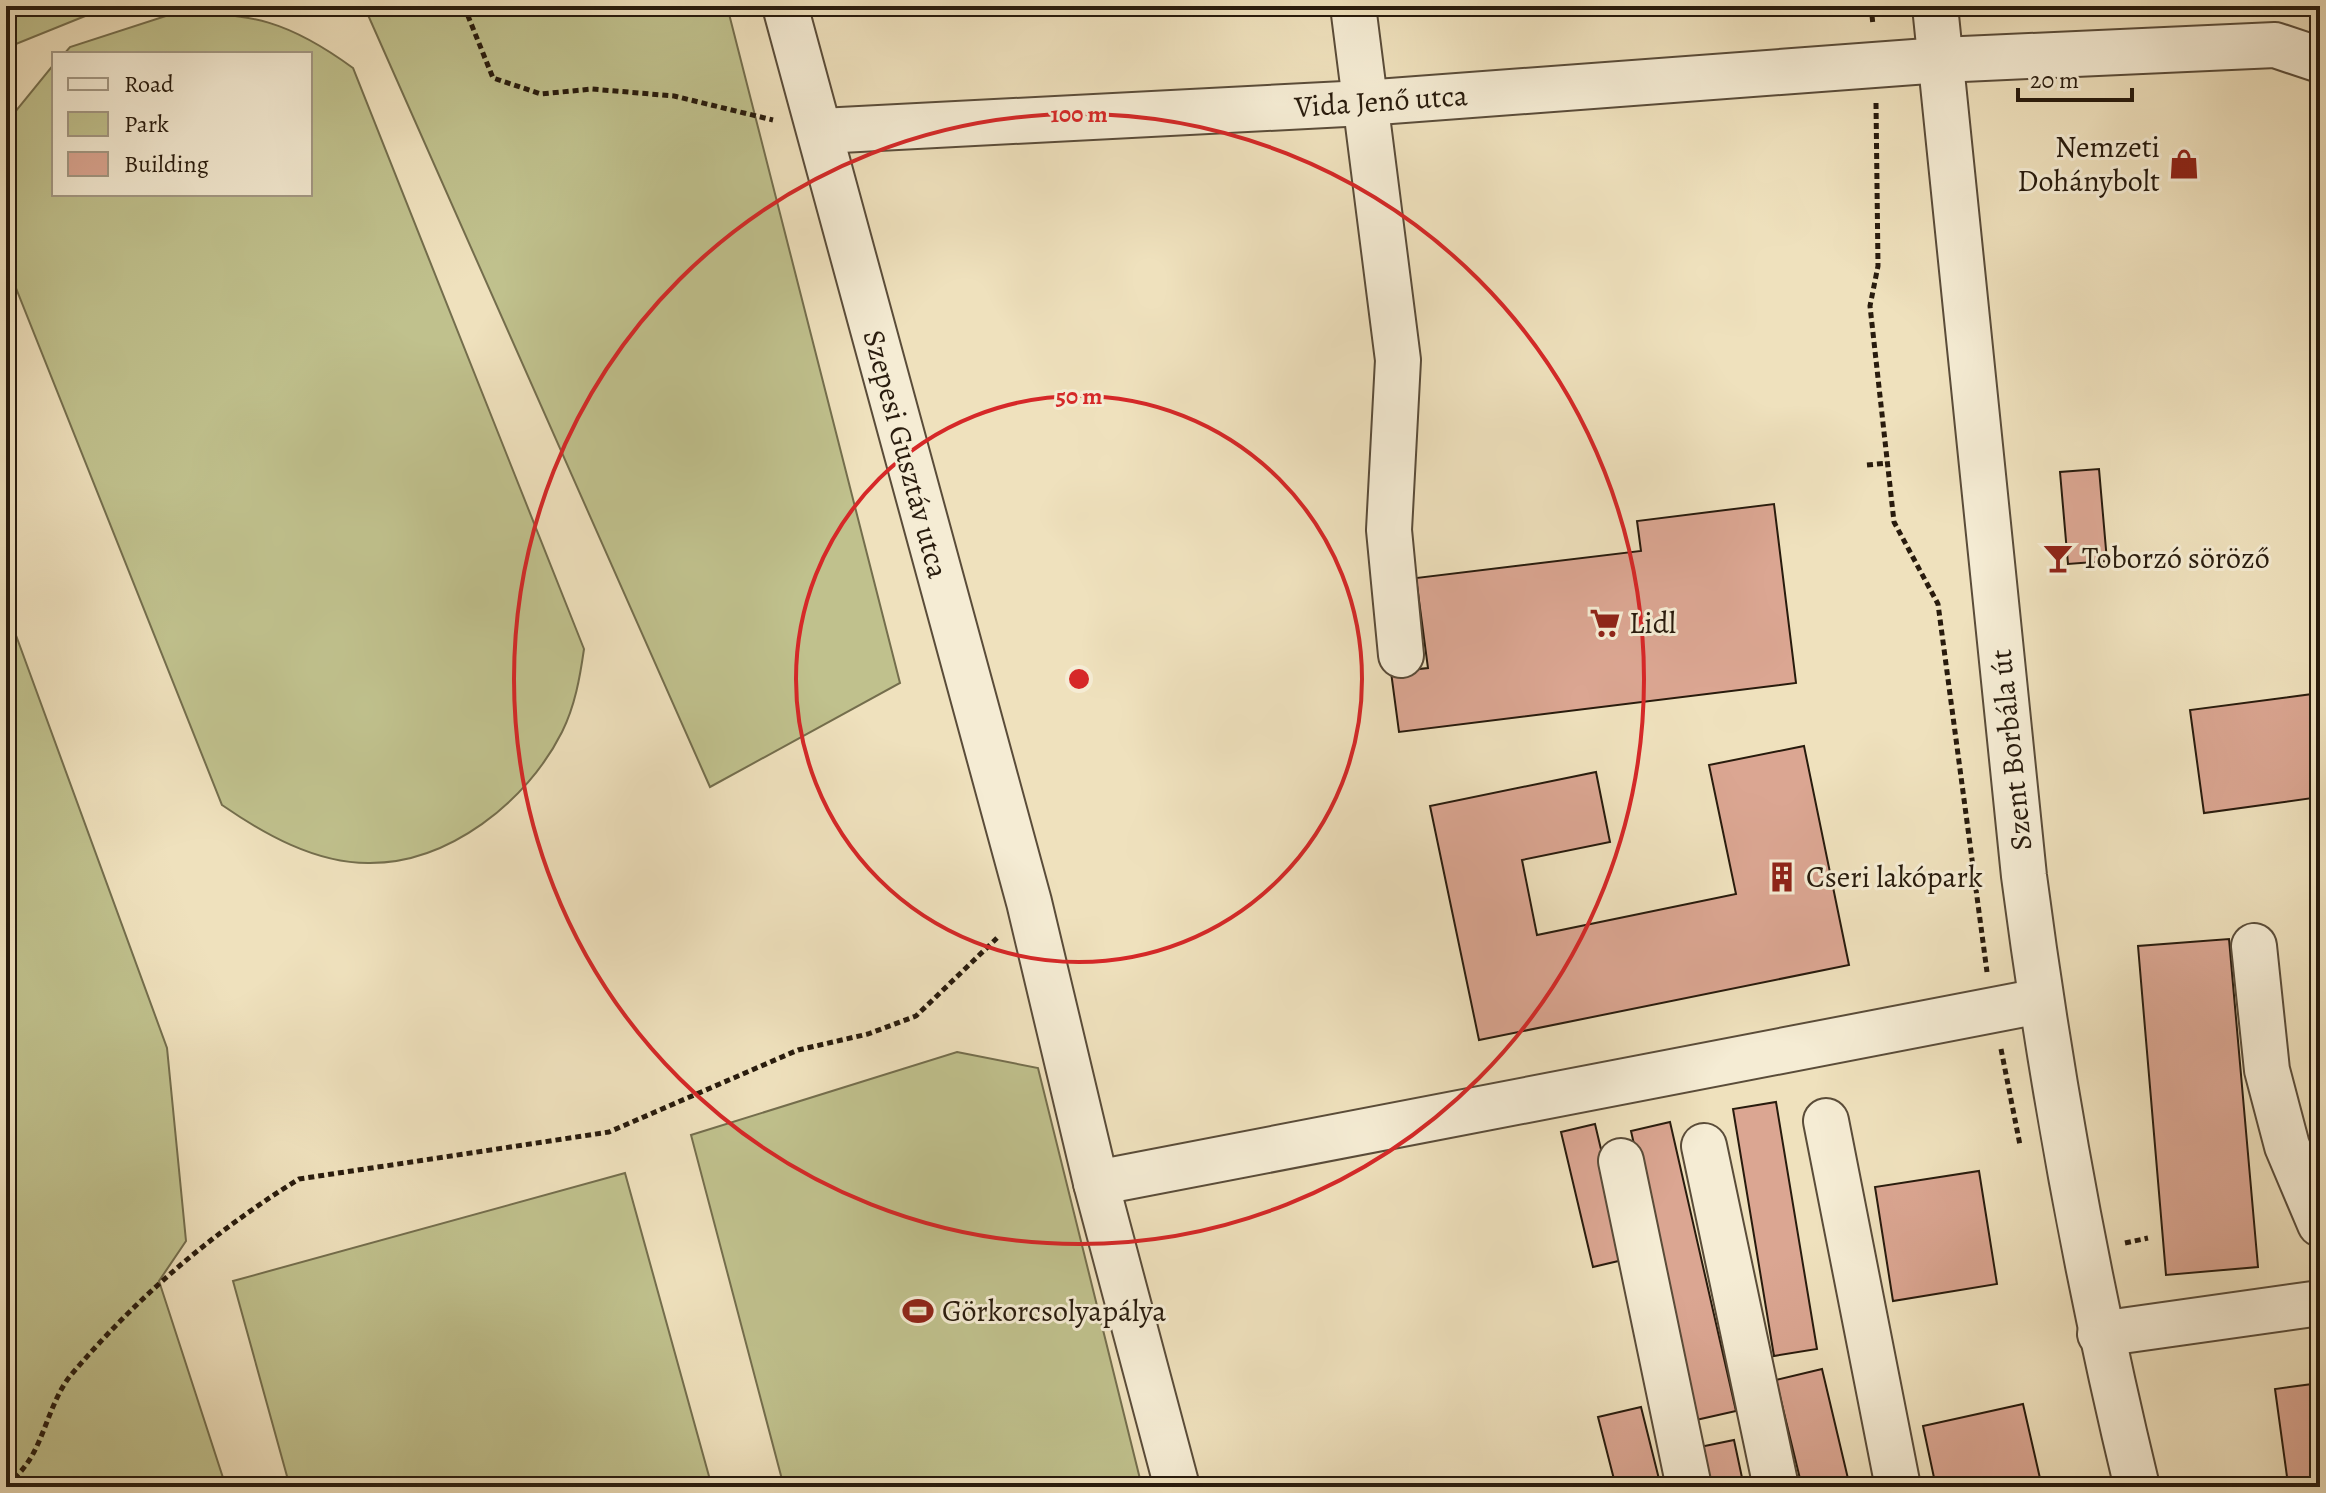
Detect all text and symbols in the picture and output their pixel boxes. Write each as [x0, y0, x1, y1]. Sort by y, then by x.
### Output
legend [52, 52, 312, 196]
scale bar [2018, 52, 2132, 102]
text: 20 m [2030, 64, 2079, 96]
text: Road [124, 68, 174, 100]
street label: Vida Jenő utca [1292, 75, 1469, 127]
text: 100 m [1050, 98, 1108, 130]
text: Park [124, 108, 169, 140]
place label: Nemzeti Dohánybolt [2017, 127, 2160, 201]
shop icon: Nemzeti Dohánybolt [2167, 147, 2201, 181]
text: Building [124, 148, 209, 180]
street label: Szepesi Gusztáv utca [854, 325, 958, 583]
text: 50 m [1056, 380, 1102, 412]
place label: Toborzó söröző [2082, 538, 2270, 578]
bar icon: Toborzó söröző [2041, 541, 2075, 575]
place label: Lidl [1629, 603, 1676, 643]
supermarket icon: Lidl [1588, 606, 1622, 640]
street label: Szent Borbála út [1981, 647, 2041, 853]
centre of rings [1065, 665, 1093, 693]
place label: Cseri lakópark [1806, 857, 1983, 897]
building icon: Cseri lakópark [1765, 860, 1799, 894]
place label: Görkorcsolyapálya [942, 1291, 1166, 1331]
sports icon: Görkorcsolyapálya [901, 1294, 935, 1328]

